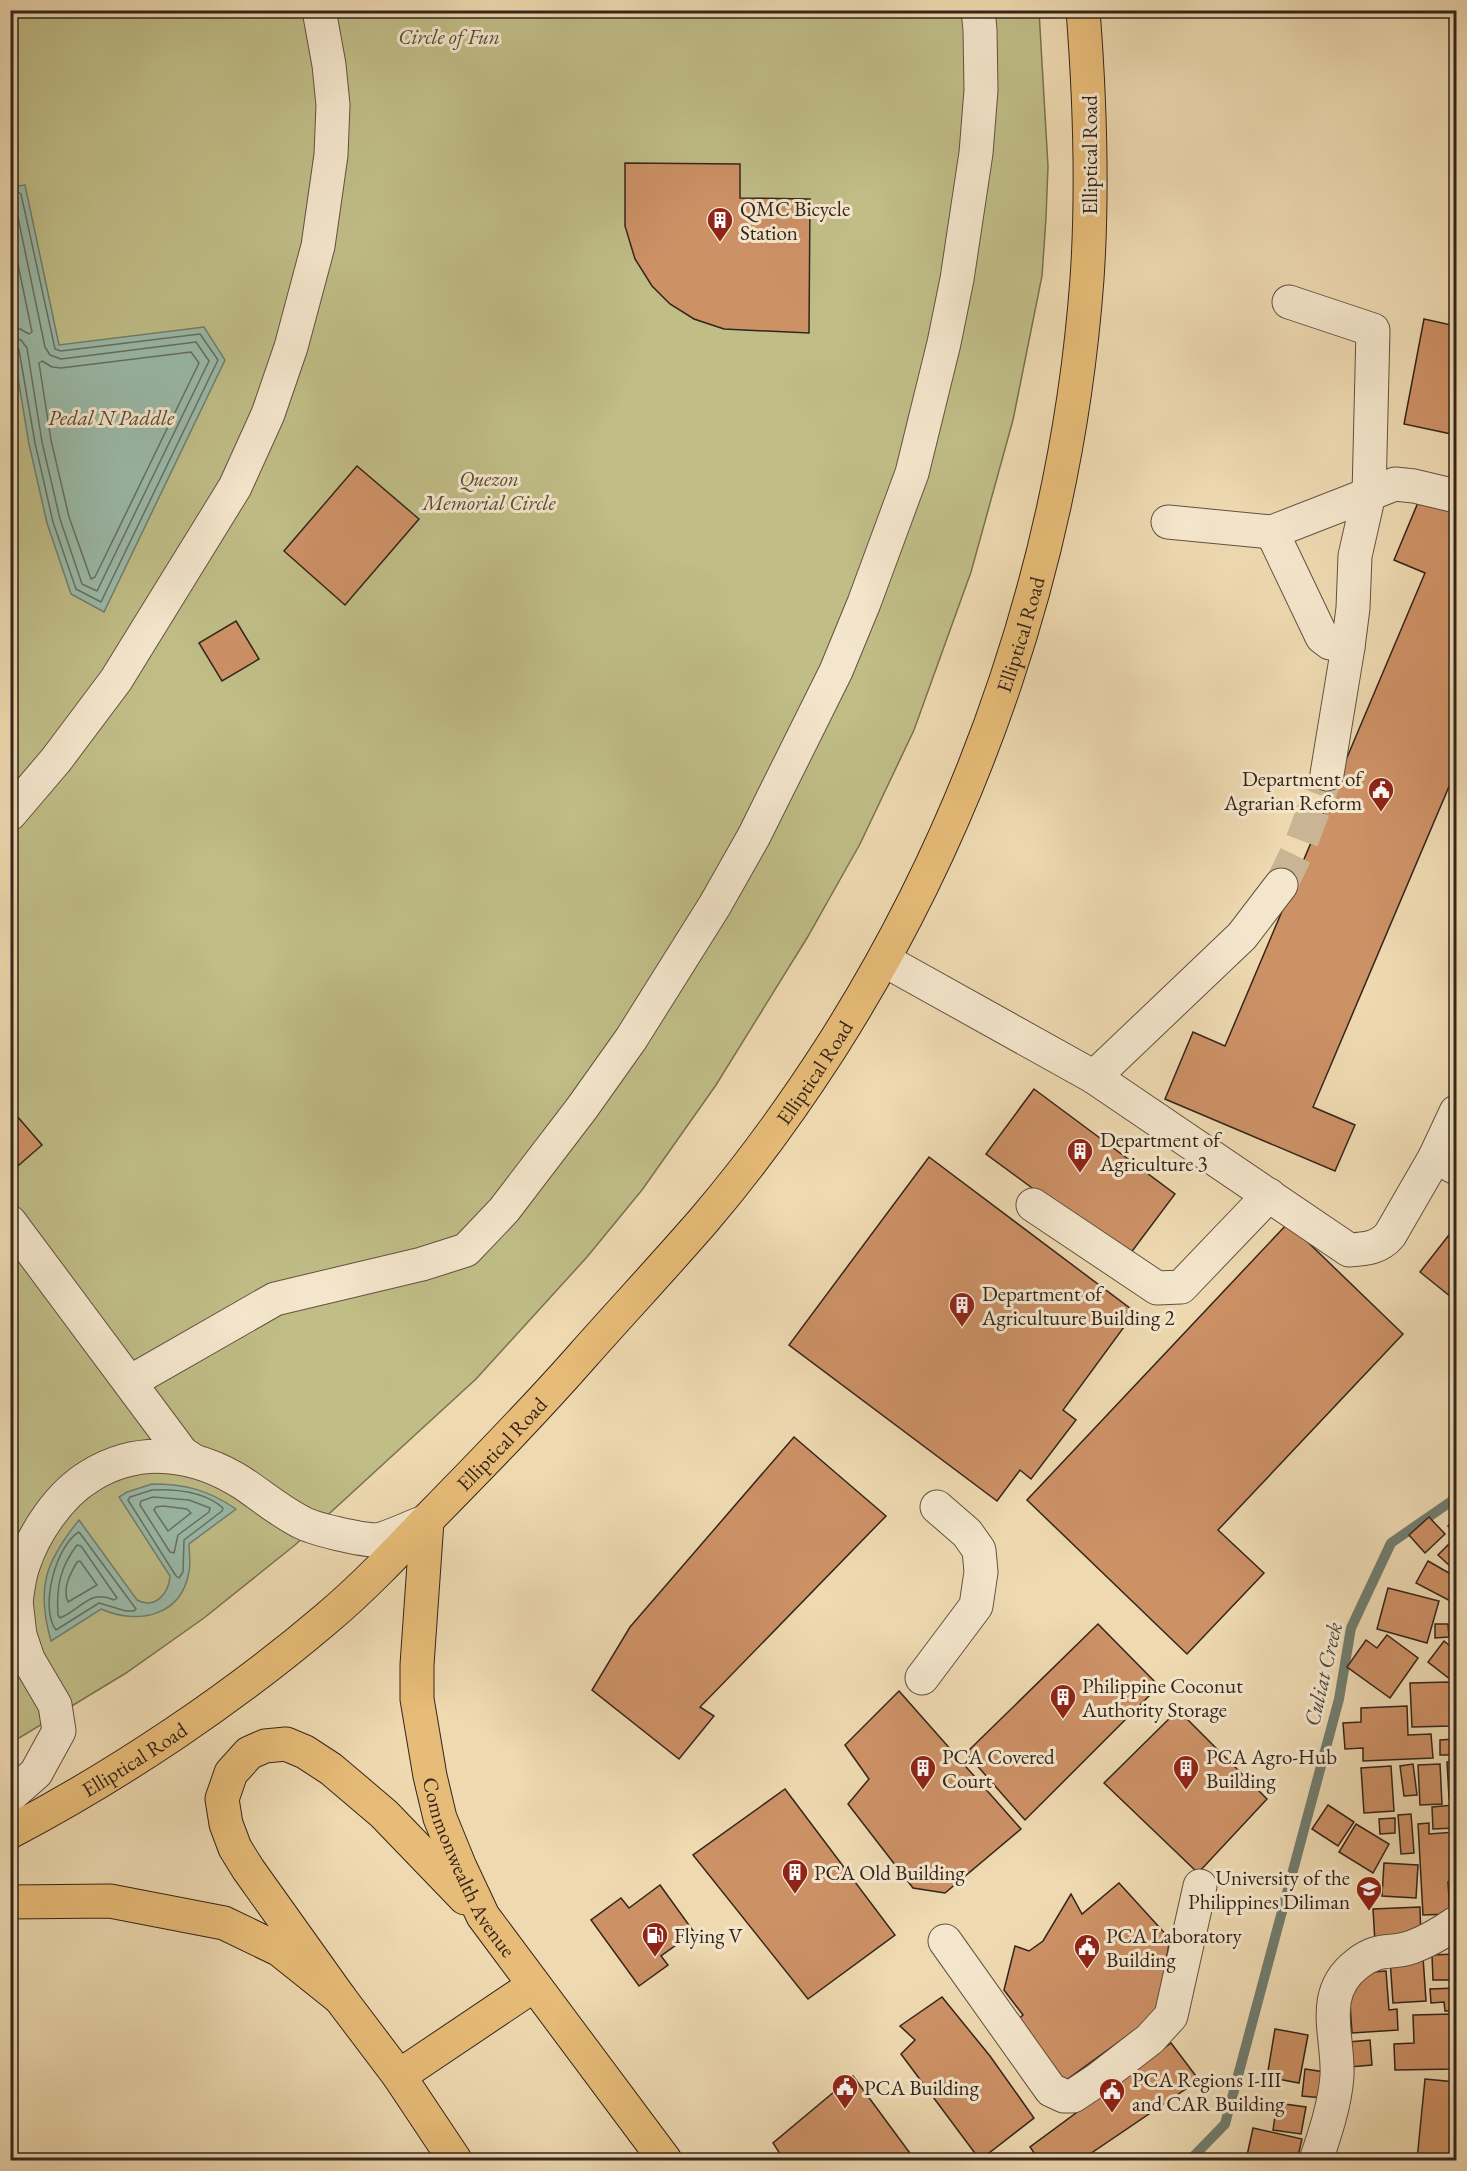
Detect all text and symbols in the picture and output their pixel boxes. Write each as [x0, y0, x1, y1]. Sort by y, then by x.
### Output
park label: Circle of Fun [398, 23, 500, 50]
street label: Elliptical Road [1076, 95, 1103, 215]
place label: QMC Bicycle Station [740, 195, 850, 246]
building icon: QMC Bicycle Station [705, 205, 735, 243]
park label: Pedal N Paddle [48, 404, 175, 431]
park label: Quezon Memorial Circle [420, 465, 556, 516]
street label: Elliptical Road [989, 573, 1050, 696]
place label: Department of Agrarian Reform [1223, 765, 1364, 816]
public building icon: Department of Agrarian Reform [1366, 775, 1396, 813]
street label: Elliptical Road [770, 1015, 858, 1130]
place label: Department of Agriculture 3 [1099, 1126, 1222, 1177]
building icon: Department of Agriculture 3 [1065, 1136, 1095, 1174]
place label: Department of Agricultuure Building 2 [981, 1280, 1174, 1331]
building icon: Department of Agricultuure Building 2 [947, 1290, 977, 1328]
street label: Elliptical Road [450, 1391, 553, 1496]
water label: Culiat Creek [1297, 1619, 1349, 1729]
place label: Philippine Coconut Authority Storage [1081, 1672, 1243, 1723]
building icon: Philippine Coconut Authority Storage [1048, 1682, 1078, 1720]
street label: Elliptical Road [77, 1715, 192, 1803]
place label: PCA Covered Court [942, 1743, 1055, 1794]
place label: PCA Agro-Hub Building [1206, 1743, 1337, 1794]
building icon: PCA Covered Court [908, 1753, 938, 1791]
building icon: PCA Agro-Hub Building [1171, 1753, 1201, 1791]
street label: Commonwealth Avenue [417, 1774, 522, 1962]
building icon: PCA Old Building [780, 1857, 810, 1895]
place label: PCA Old Building [814, 1859, 966, 1886]
place label: University of the Philippines Diliman [1188, 1864, 1350, 1915]
school or university icon: University of the Philippines Diliman [1354, 1874, 1384, 1912]
fuel station icon: Flying V [640, 1920, 670, 1958]
place label: Flying V [674, 1922, 744, 1949]
place label: PCA Laboratory Building [1106, 1922, 1242, 1973]
public building icon: PCA Laboratory Building [1072, 1932, 1102, 1970]
place label: PCA Regions I-III and CAR Building [1132, 2066, 1285, 2117]
public building icon: PCA Building [830, 2072, 860, 2110]
place label: PCA Building [864, 2074, 980, 2101]
public building icon: PCA Regions I-III and CAR Building [1097, 2076, 1127, 2114]

